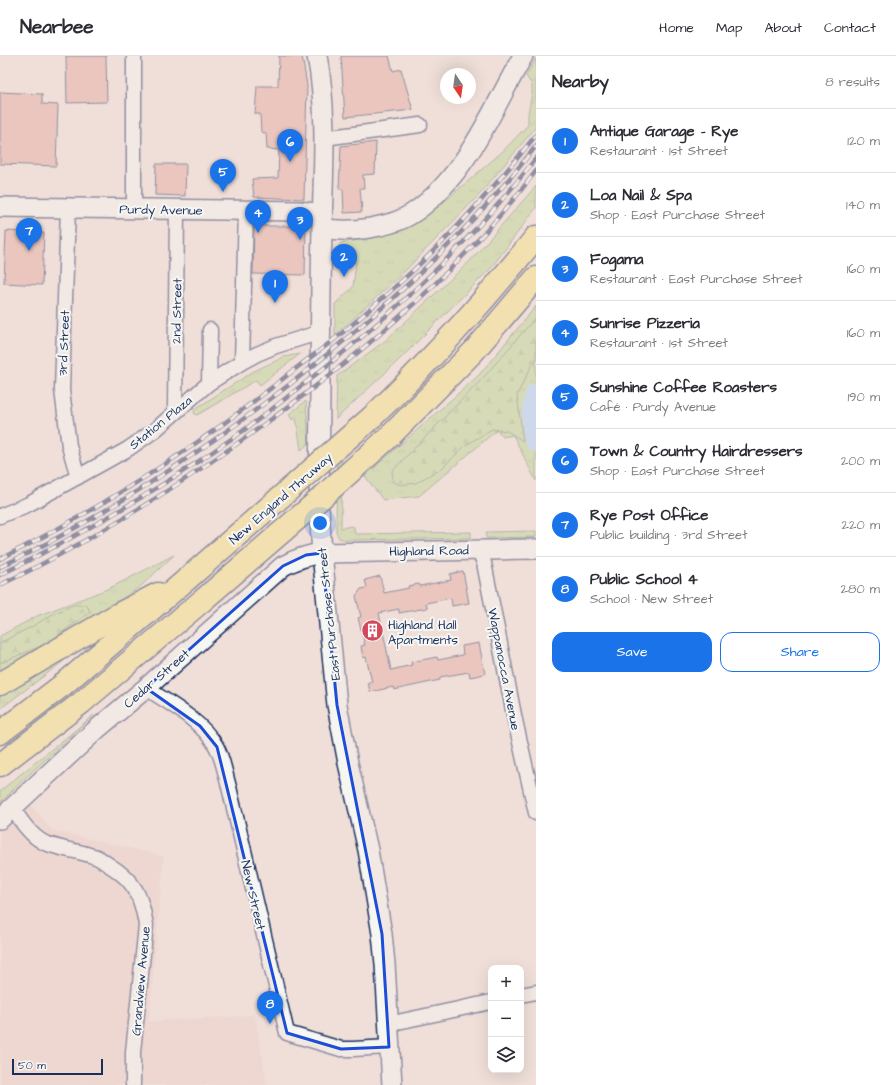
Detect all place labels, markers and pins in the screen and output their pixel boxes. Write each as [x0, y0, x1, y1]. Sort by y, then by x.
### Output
pin: 6 [277, 129, 303, 162]
pin: 5 [210, 159, 236, 192]
pin: 4 [245, 200, 271, 233]
pin: 3 [287, 207, 313, 240]
pin: 7 [16, 218, 42, 251]
pin: 2 [331, 244, 357, 277]
pin: 1 [262, 270, 288, 303]
place label: Highland Hall Apartments [388, 616, 459, 649]
building icon: Highland Hall Apartments [359, 618, 385, 644]
pin: 8 [257, 991, 283, 1024]

